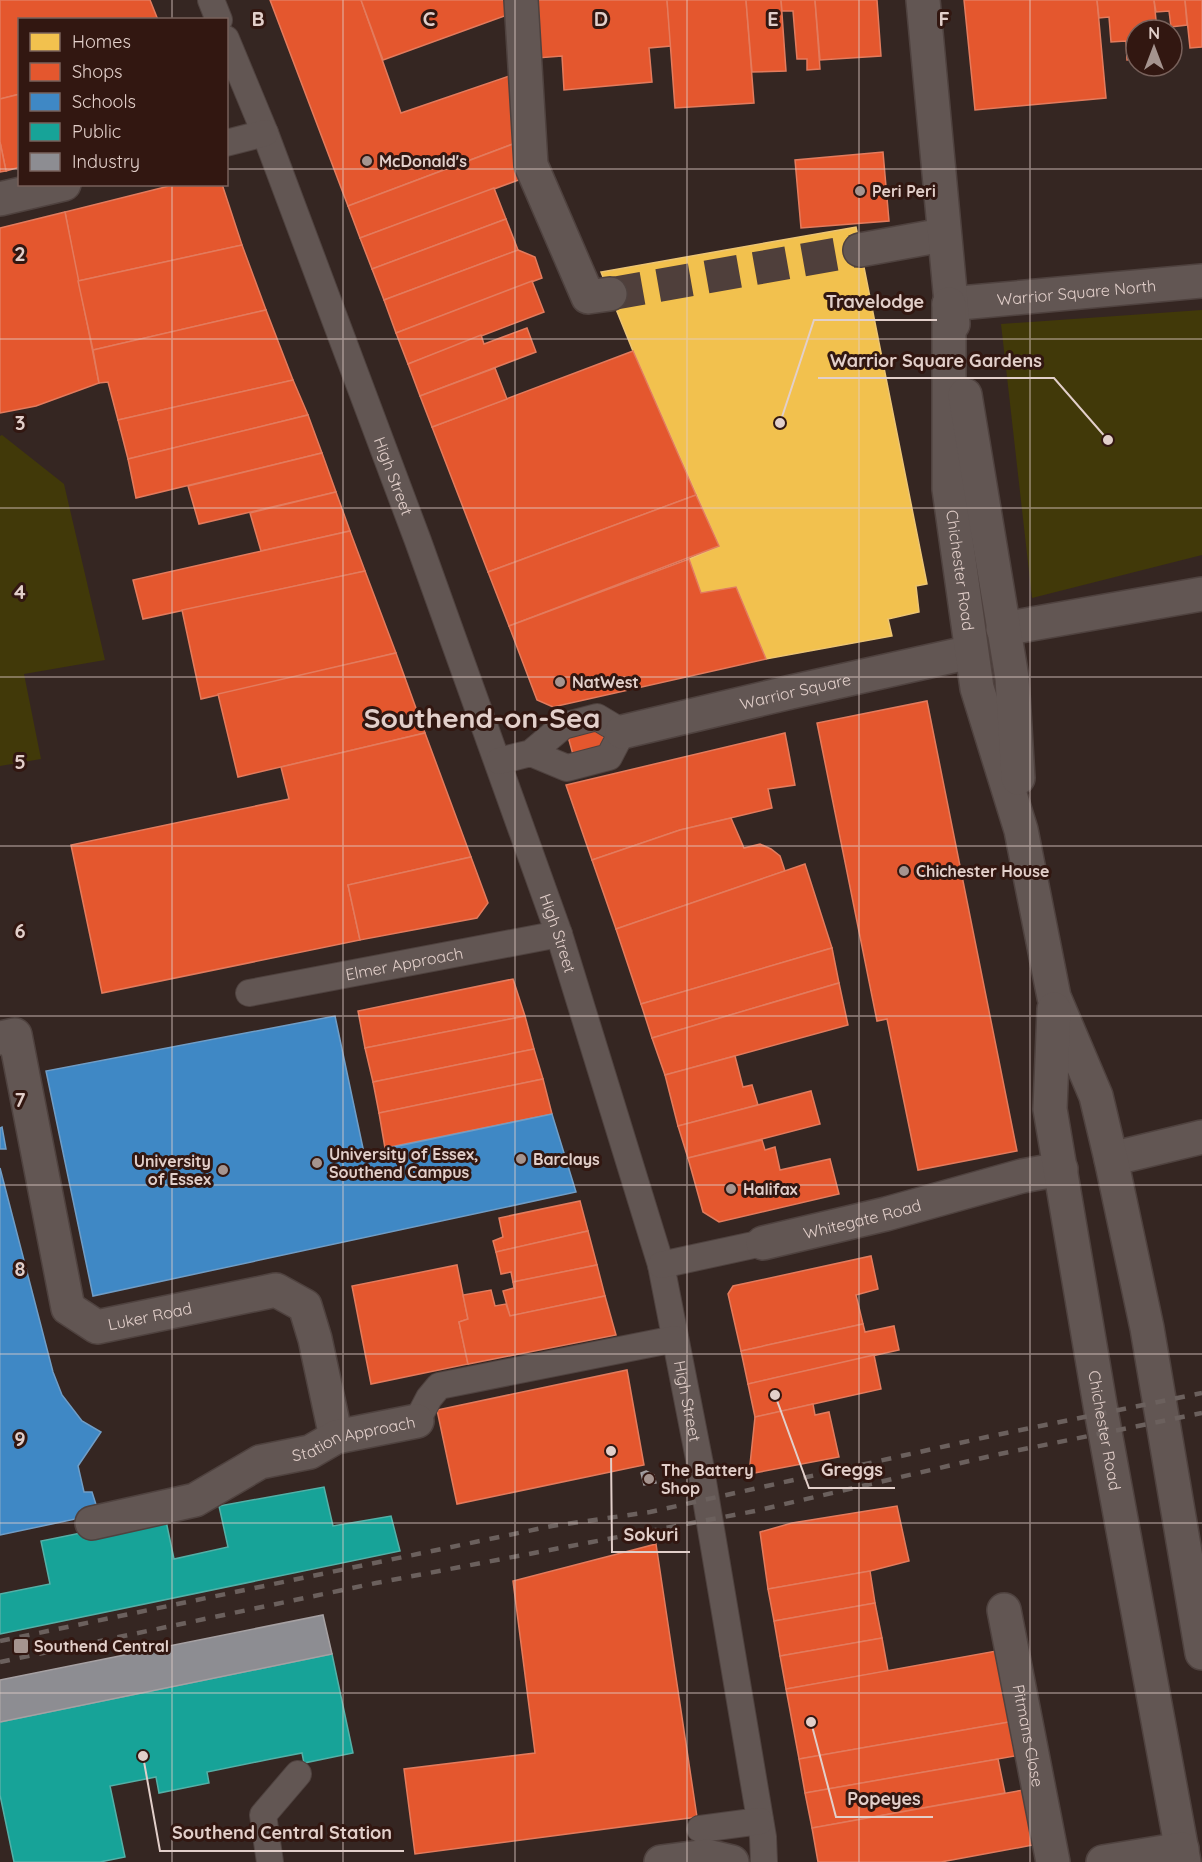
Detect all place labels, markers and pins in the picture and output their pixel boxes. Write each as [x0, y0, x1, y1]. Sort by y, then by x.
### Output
place label: McDonald's [379, 151, 467, 171]
marker: McDonald's [360, 154, 374, 168]
place label: Peri Peri [872, 181, 936, 201]
marker: Peri Peri [853, 184, 867, 198]
callout: Travelodge [814, 284, 937, 320]
callout: Warrior Square Gardens [818, 342, 1054, 378]
place label: NatWest [572, 672, 639, 692]
marker: NatWest [553, 675, 567, 689]
place label: Chichester House [916, 861, 1049, 881]
marker: Chichester House [897, 864, 911, 878]
place label: University of Essex, Southend Campus [329, 1144, 478, 1182]
place label: Barclays [533, 1149, 600, 1169]
place label: University of Essex [134, 1151, 211, 1189]
marker: Barclays [514, 1152, 528, 1166]
marker: University of Essex, Southend Campus [310, 1156, 324, 1170]
marker: University of Essex [216, 1163, 230, 1177]
place label: Halifax [743, 1179, 798, 1199]
marker: Halifax [724, 1182, 738, 1196]
callout: Greggs [809, 1452, 895, 1488]
place label: The Battery Shop [661, 1460, 754, 1498]
marker: The Battery Shop [642, 1472, 656, 1486]
callout: Sokuri [612, 1516, 690, 1552]
place label: Southend Central [34, 1636, 169, 1656]
marker: Southend Central [12, 1637, 30, 1655]
callout: Popeyes [836, 1781, 933, 1817]
callout: Southend Central Station [160, 1815, 404, 1851]

